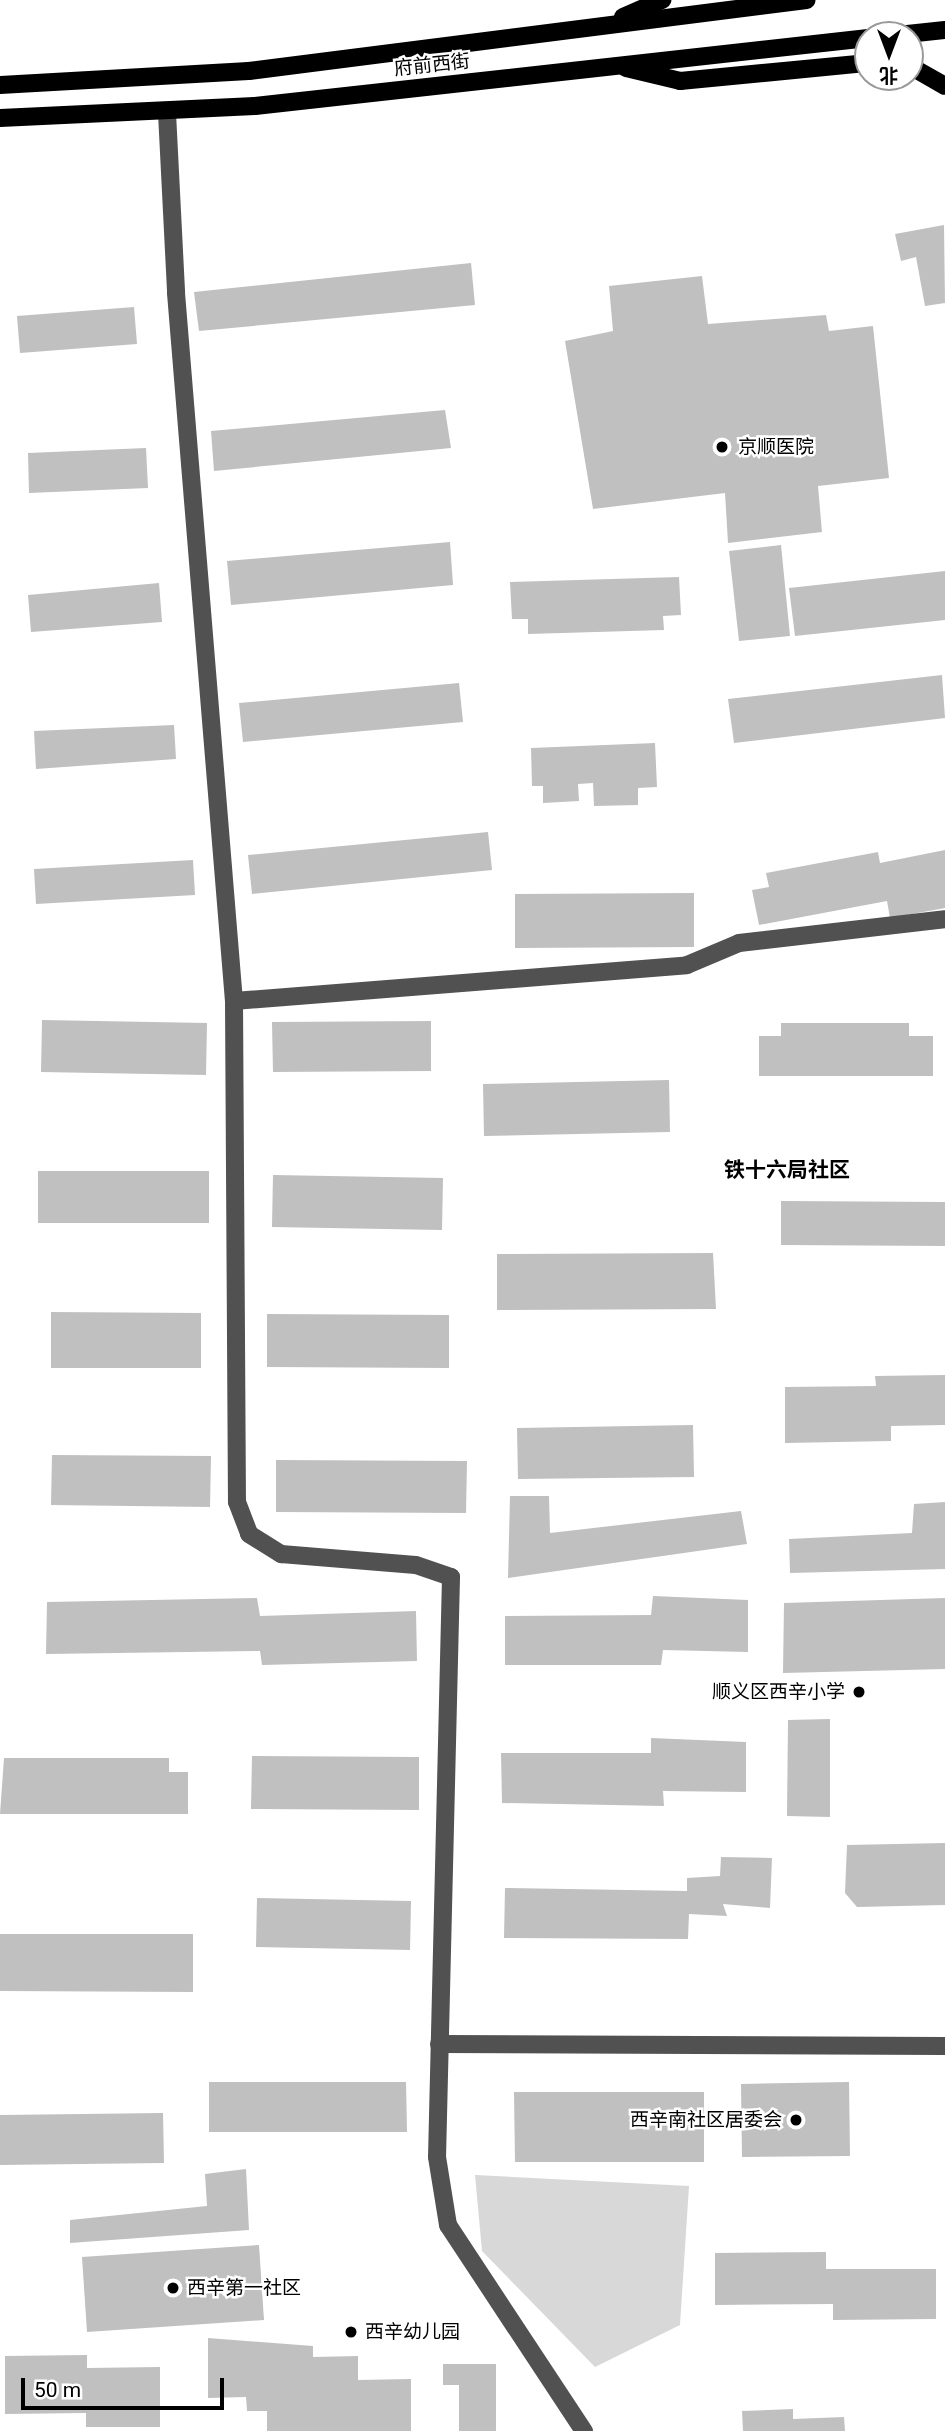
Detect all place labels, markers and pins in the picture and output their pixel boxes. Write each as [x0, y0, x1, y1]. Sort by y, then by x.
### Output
place label: 京顺医院 [738, 436, 814, 458]
marker: 京顺医院 [712, 437, 732, 457]
place label: 顺义区西辛小学 [712, 1681, 845, 1703]
marker: 顺义区西辛小学 [851, 1684, 867, 1700]
place label: 西辛南社区居委会 [630, 2109, 782, 2131]
marker: 西辛南社区居委会 [788, 2112, 804, 2128]
place label: 西辛第一社区 [187, 2277, 301, 2299]
marker: 西辛第一社区 [165, 2280, 181, 2296]
place label: 西辛幼儿园 [365, 2321, 460, 2343]
marker: 西辛幼儿园 [343, 2324, 359, 2340]

